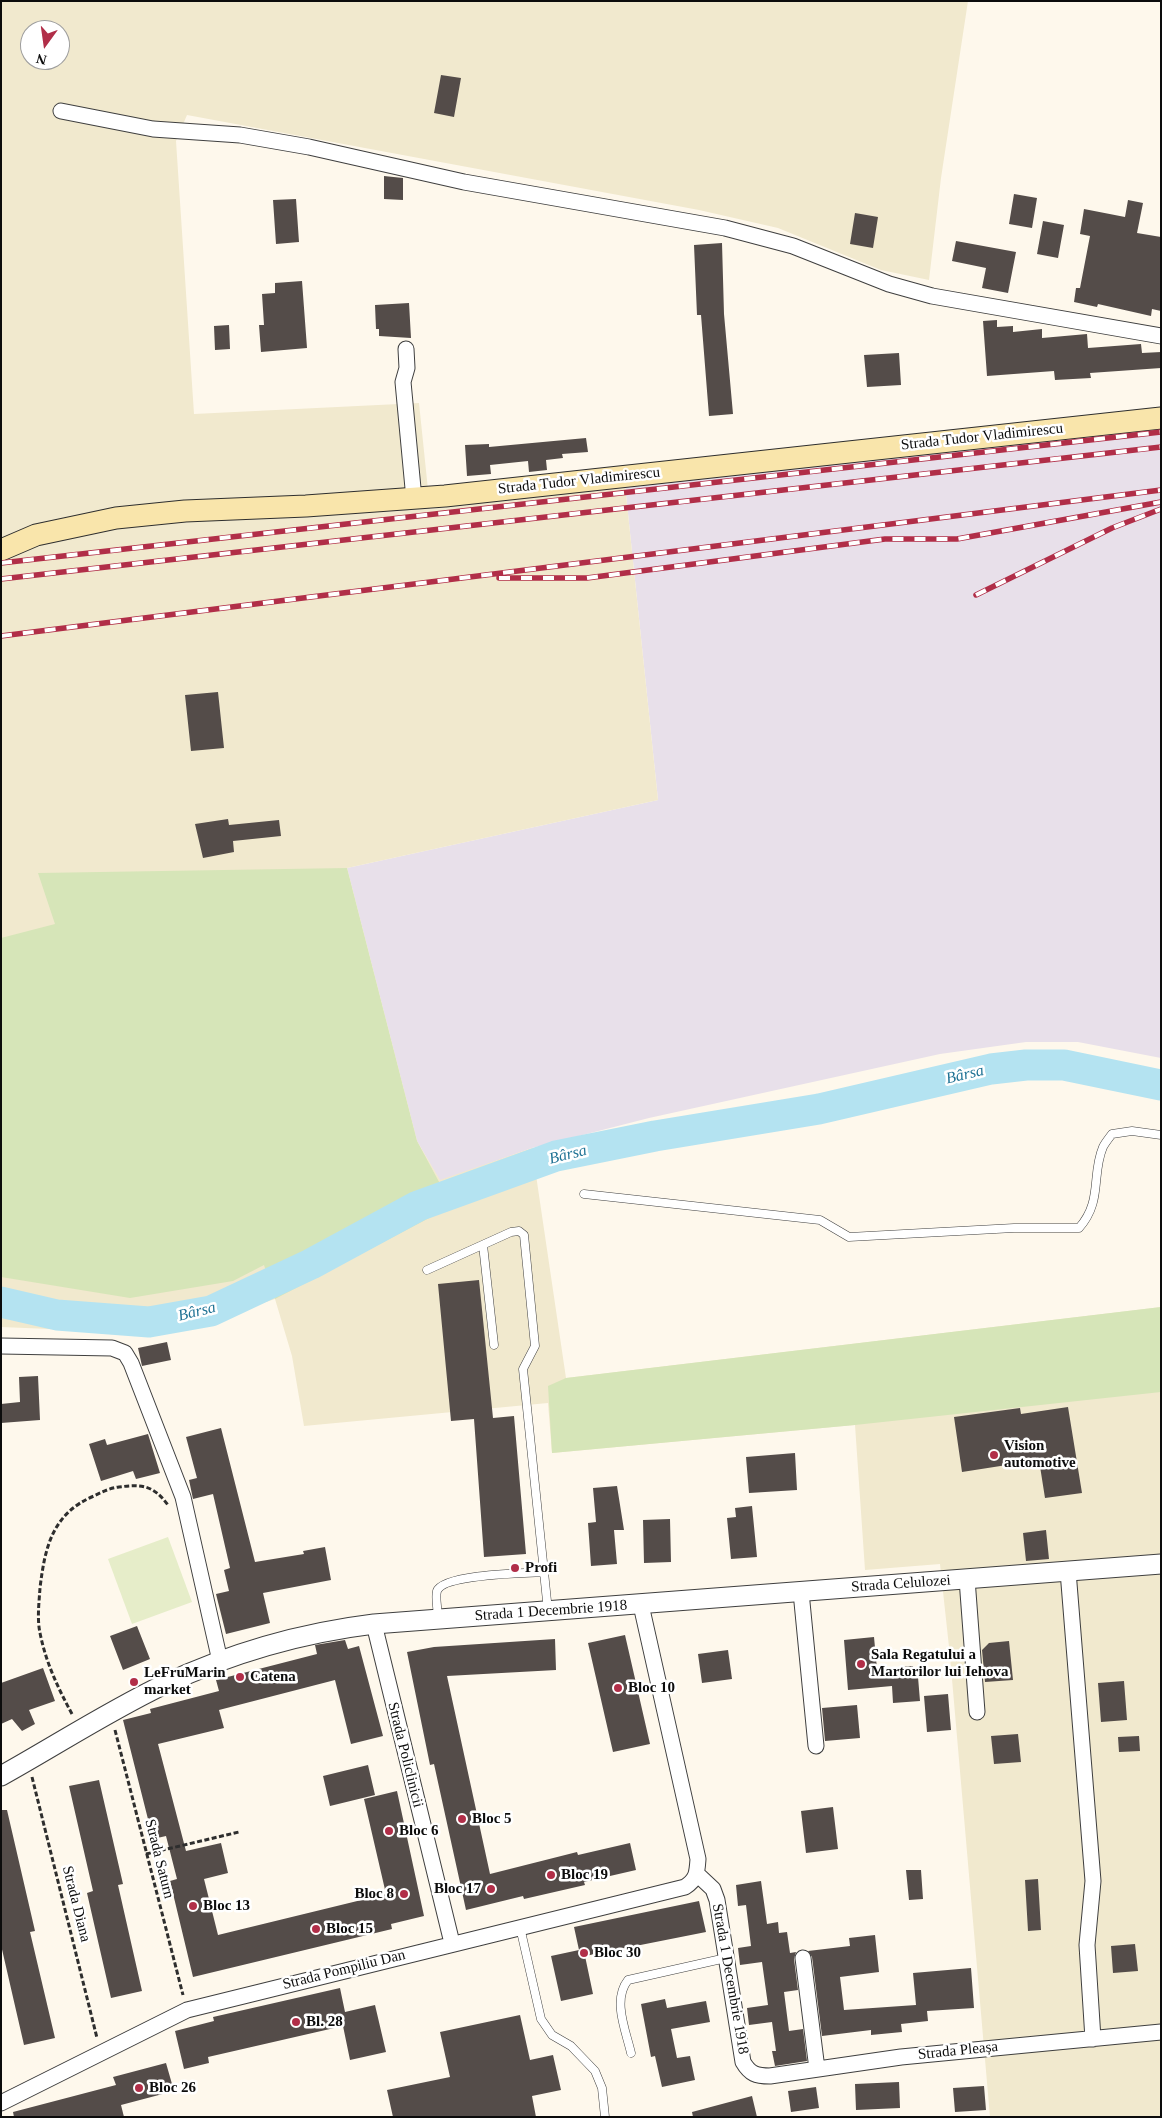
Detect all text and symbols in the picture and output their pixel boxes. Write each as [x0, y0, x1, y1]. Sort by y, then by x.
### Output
north arrow [20, 20, 70, 70]
text: N [35, 51, 48, 68]
street label: Strada Tudor Vladimirescu [900, 420, 1064, 454]
street label: Strada Tudor Vladimirescu [497, 464, 661, 498]
water label: Bârsa [944, 1061, 986, 1089]
water label: Bârsa [547, 1141, 589, 1169]
water label: Bârsa [176, 1298, 218, 1326]
place label: Vision automotive [1004, 1437, 1076, 1472]
marker: Vision automotive [988, 1449, 1000, 1461]
place label: Profi [525, 1559, 557, 1577]
marker: Profi [509, 1562, 521, 1574]
street label: Strada Celulozei [851, 1572, 951, 1596]
street label: Strada 1 Decembrie 1918 [474, 1597, 628, 1625]
place label: Sala Regatului a Martorilor lui Iehova [871, 1646, 1008, 1681]
marker: Sala Regatului a Martorilor lui Iehova [855, 1658, 867, 1670]
place label: LeFruMarin market [144, 1664, 226, 1699]
place label: Catena [250, 1668, 296, 1686]
marker: Catena [234, 1671, 246, 1683]
marker: LeFruMarin market [128, 1676, 140, 1688]
place label: Bloc 10 [628, 1679, 675, 1697]
marker: Bloc 10 [612, 1682, 624, 1694]
street label: Strada Policlinicii [383, 1700, 427, 1810]
place label: Bloc 5 [472, 1810, 512, 1828]
marker: Bloc 5 [456, 1813, 468, 1825]
street label: Strada Saturn [140, 1817, 178, 1901]
place label: Bloc 6 [399, 1822, 439, 1840]
marker: Bloc 6 [383, 1825, 395, 1837]
street label: Strada Diana [58, 1864, 94, 1944]
place label: Bloc 19 [561, 1866, 608, 1884]
marker: Bloc 19 [545, 1869, 557, 1881]
place label: Bloc 17 [434, 1880, 481, 1898]
marker: Bloc 17 [485, 1883, 497, 1895]
place label: Bloc 8 [354, 1885, 394, 1903]
marker: Bloc 8 [398, 1888, 410, 1900]
place label: Bloc 13 [203, 1897, 250, 1915]
marker: Bloc 13 [187, 1900, 199, 1912]
street label: Strada 1 Decembrie 1918 [708, 1902, 752, 2056]
place label: Bloc 15 [326, 1920, 373, 1938]
marker: Bloc 15 [310, 1923, 322, 1935]
place label: Bloc 30 [594, 1944, 641, 1962]
street label: Strada Pompiliu Dan [281, 1946, 407, 1994]
marker: Bloc 30 [578, 1947, 590, 1959]
place label: Bl. 28 [306, 2013, 343, 2031]
marker: Bl. 28 [290, 2016, 302, 2028]
street label: Strada Pleașa [917, 2038, 999, 2064]
place label: Bloc 26 [149, 2079, 196, 2097]
marker: Bloc 26 [133, 2082, 145, 2094]

